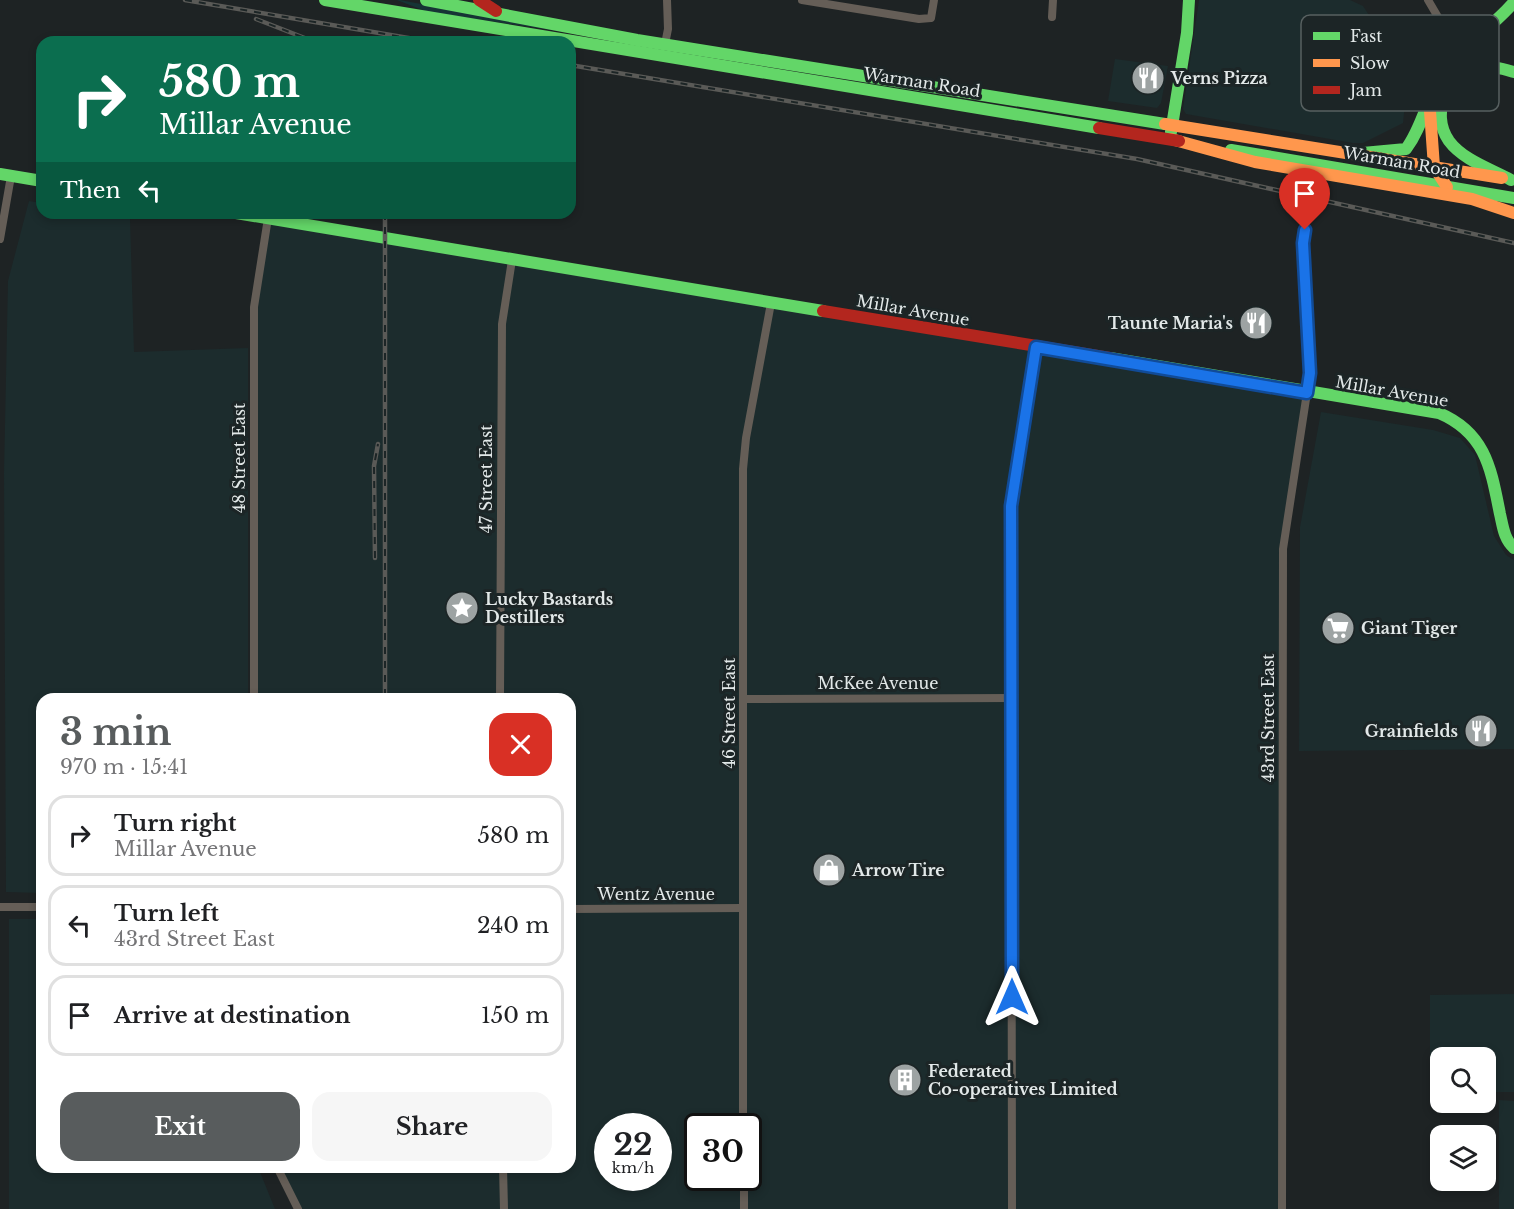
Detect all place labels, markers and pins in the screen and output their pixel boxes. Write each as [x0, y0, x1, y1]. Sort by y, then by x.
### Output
restaurant icon: Verns Pizza [1130, 60, 1166, 96]
place label: Verns Pizza [1170, 68, 1268, 88]
pin [1279, 168, 1330, 230]
restaurant icon: Taunte Maria's [1238, 305, 1274, 341]
place label: Taunte Maria's [1108, 313, 1233, 333]
place label: Lucky Bastards Destillers [485, 589, 613, 627]
place icon: Lucky Bastards Destillers [444, 590, 480, 626]
supermarket icon: Giant Tiger [1320, 610, 1356, 646]
place label: Giant Tiger [1361, 618, 1457, 638]
restaurant icon: Grainfields [1463, 713, 1499, 749]
place label: Grainfields [1365, 721, 1458, 741]
shop icon: Arrow Tire [811, 852, 847, 888]
place label: Arrow Tire [851, 860, 945, 880]
place label: Federated Co-operatives Limited [928, 1061, 1118, 1099]
building icon: Federated Co-operatives Limited [887, 1062, 923, 1098]

